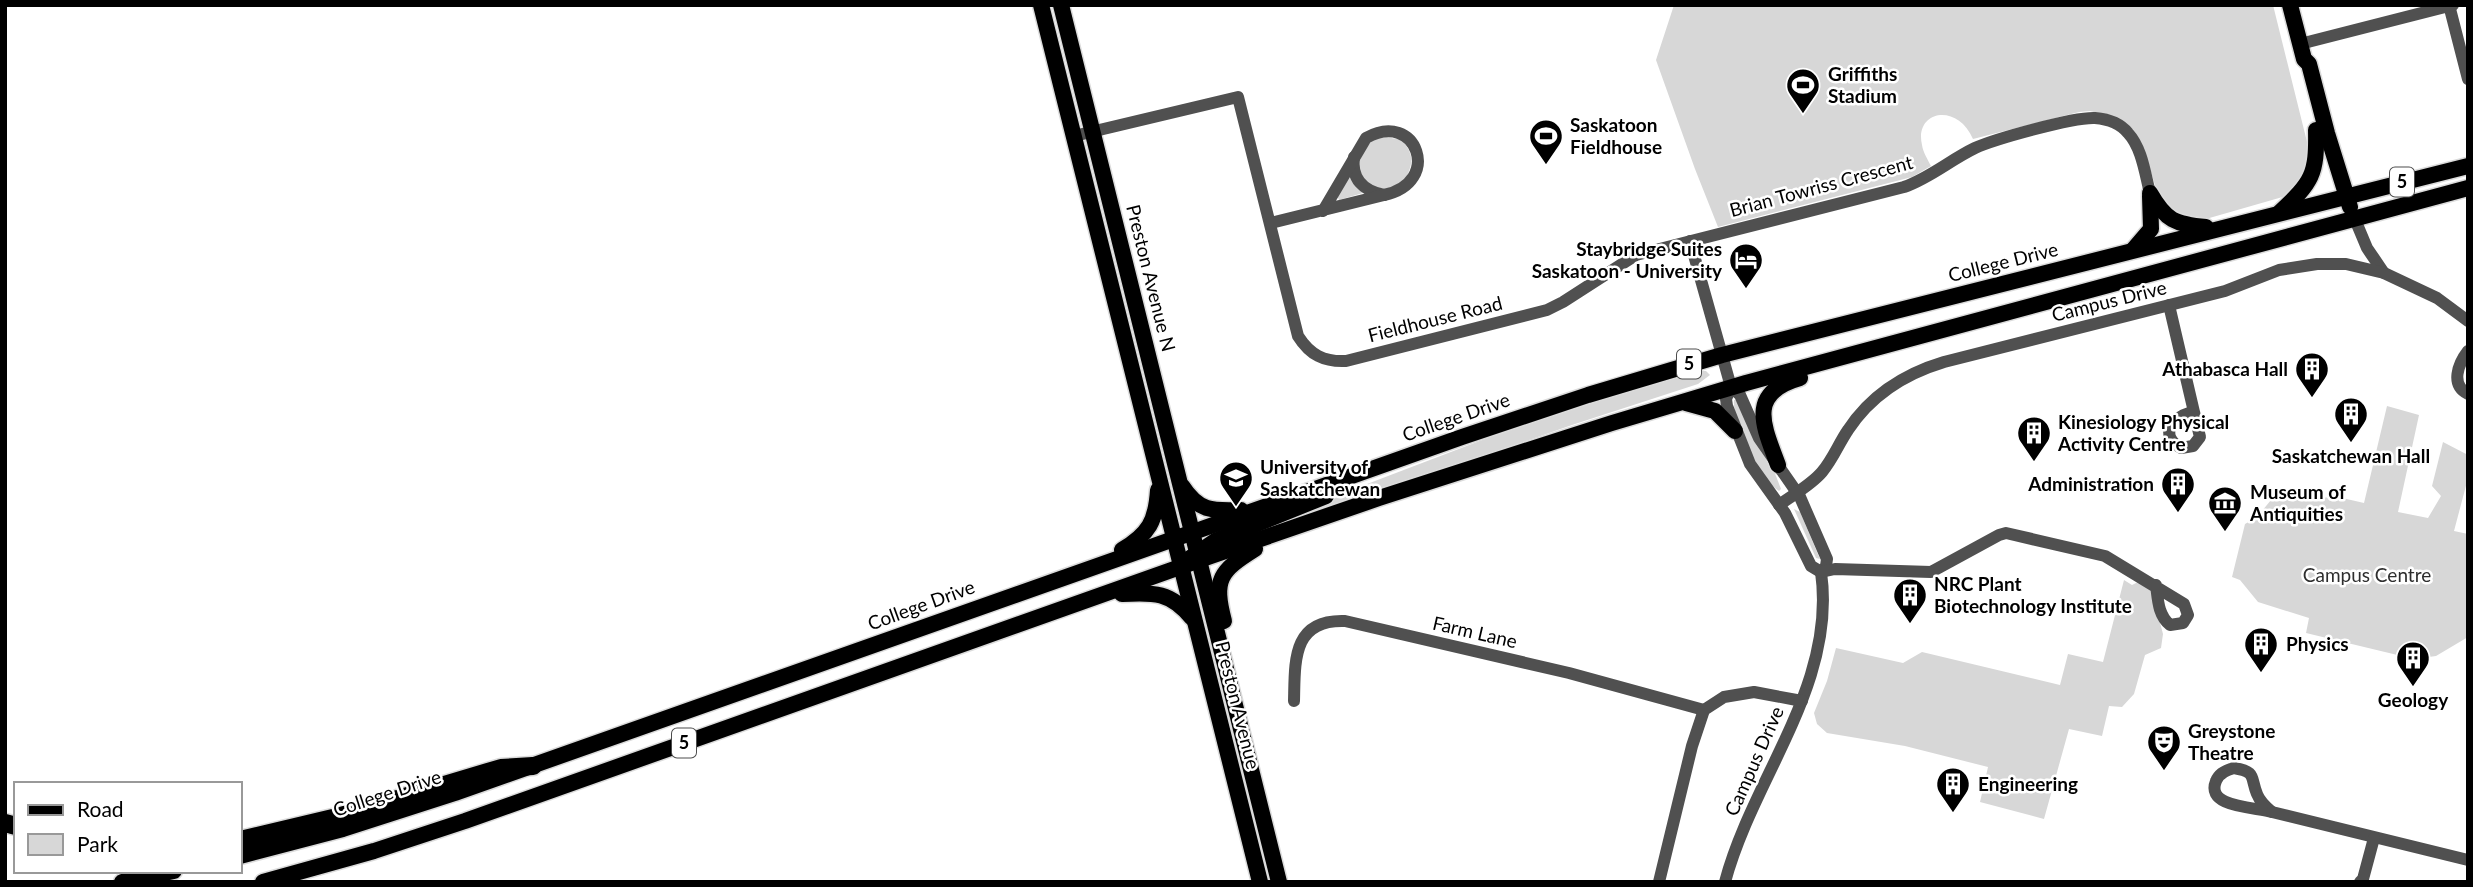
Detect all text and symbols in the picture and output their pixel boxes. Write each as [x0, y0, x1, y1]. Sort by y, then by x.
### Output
place label: Griffiths Stadium [1828, 62, 1897, 107]
sports icon: Griffiths Stadium [1784, 66, 1822, 115]
place label: Saskatoon Fieldhouse [1570, 113, 1662, 158]
sports icon: Saskatoon Fieldhouse [1527, 117, 1565, 166]
street label: Brian Towriss Crescent [1727, 150, 1915, 221]
road number: 5 [2390, 168, 2414, 196]
street label: Preston Avenue N [1122, 202, 1181, 354]
place label: Staybridge Suites Saskatoon - University [1532, 237, 1723, 282]
street label: College Drive [1946, 237, 2060, 286]
hotel icon: Staybridge Suites Saskatoon - University [1727, 241, 1765, 290]
street label: Campus Drive [2049, 275, 2169, 326]
street label: Fieldhouse Road [1365, 291, 1504, 346]
road number: 5 [1677, 350, 1701, 378]
building icon: Athabasca Hall [2293, 350, 2331, 399]
place label: Athabasca Hall [2161, 357, 2288, 380]
street label: College Drive [1399, 387, 1513, 446]
building icon: Saskatchewan Hall [2332, 395, 2370, 444]
place label: Kinesiology Physical Activity Centre [2057, 410, 2229, 455]
building icon: Kinesiology Physical Activity Centre [2015, 414, 2053, 463]
place label: Saskatchewan Hall [2272, 444, 2430, 467]
place label: University of Saskatchewan [1260, 455, 1380, 500]
school or university icon: University of Saskatchewan [1217, 459, 1255, 508]
building icon: Administration [2159, 465, 2197, 514]
place label: Administration [2027, 472, 2154, 495]
place label: Museum of Antiquities [2249, 480, 2346, 525]
museum icon: Museum of Antiquities [2206, 484, 2244, 533]
park label: Campus Centre [2303, 563, 2431, 586]
place label: NRC Plant Biotechnology Institute [1934, 572, 2132, 617]
street label: College Drive [864, 575, 977, 635]
building icon: NRC Plant Biotechnology Institute [1891, 576, 1929, 625]
street label: Farm Lane [1431, 611, 1520, 652]
building icon: Physics [2242, 625, 2280, 674]
place label: Physics [2286, 632, 2349, 655]
street label: Preston Avenue [1211, 638, 1266, 771]
building icon: Geology [2394, 639, 2432, 688]
place label: Geology [2378, 688, 2449, 711]
street label: Campus Drive [1719, 702, 1788, 819]
place label: Greystone Theatre [2188, 719, 2275, 764]
theatre icon: Greystone Theatre [2145, 723, 2183, 772]
road number: 5 [672, 728, 696, 758]
street label: College Drive [330, 764, 444, 821]
building icon: Engineering [1934, 765, 1972, 814]
place label: Engineering [1978, 772, 2078, 795]
legend [14, 782, 242, 873]
text: Road [77, 796, 124, 821]
text: Park [77, 831, 118, 856]

